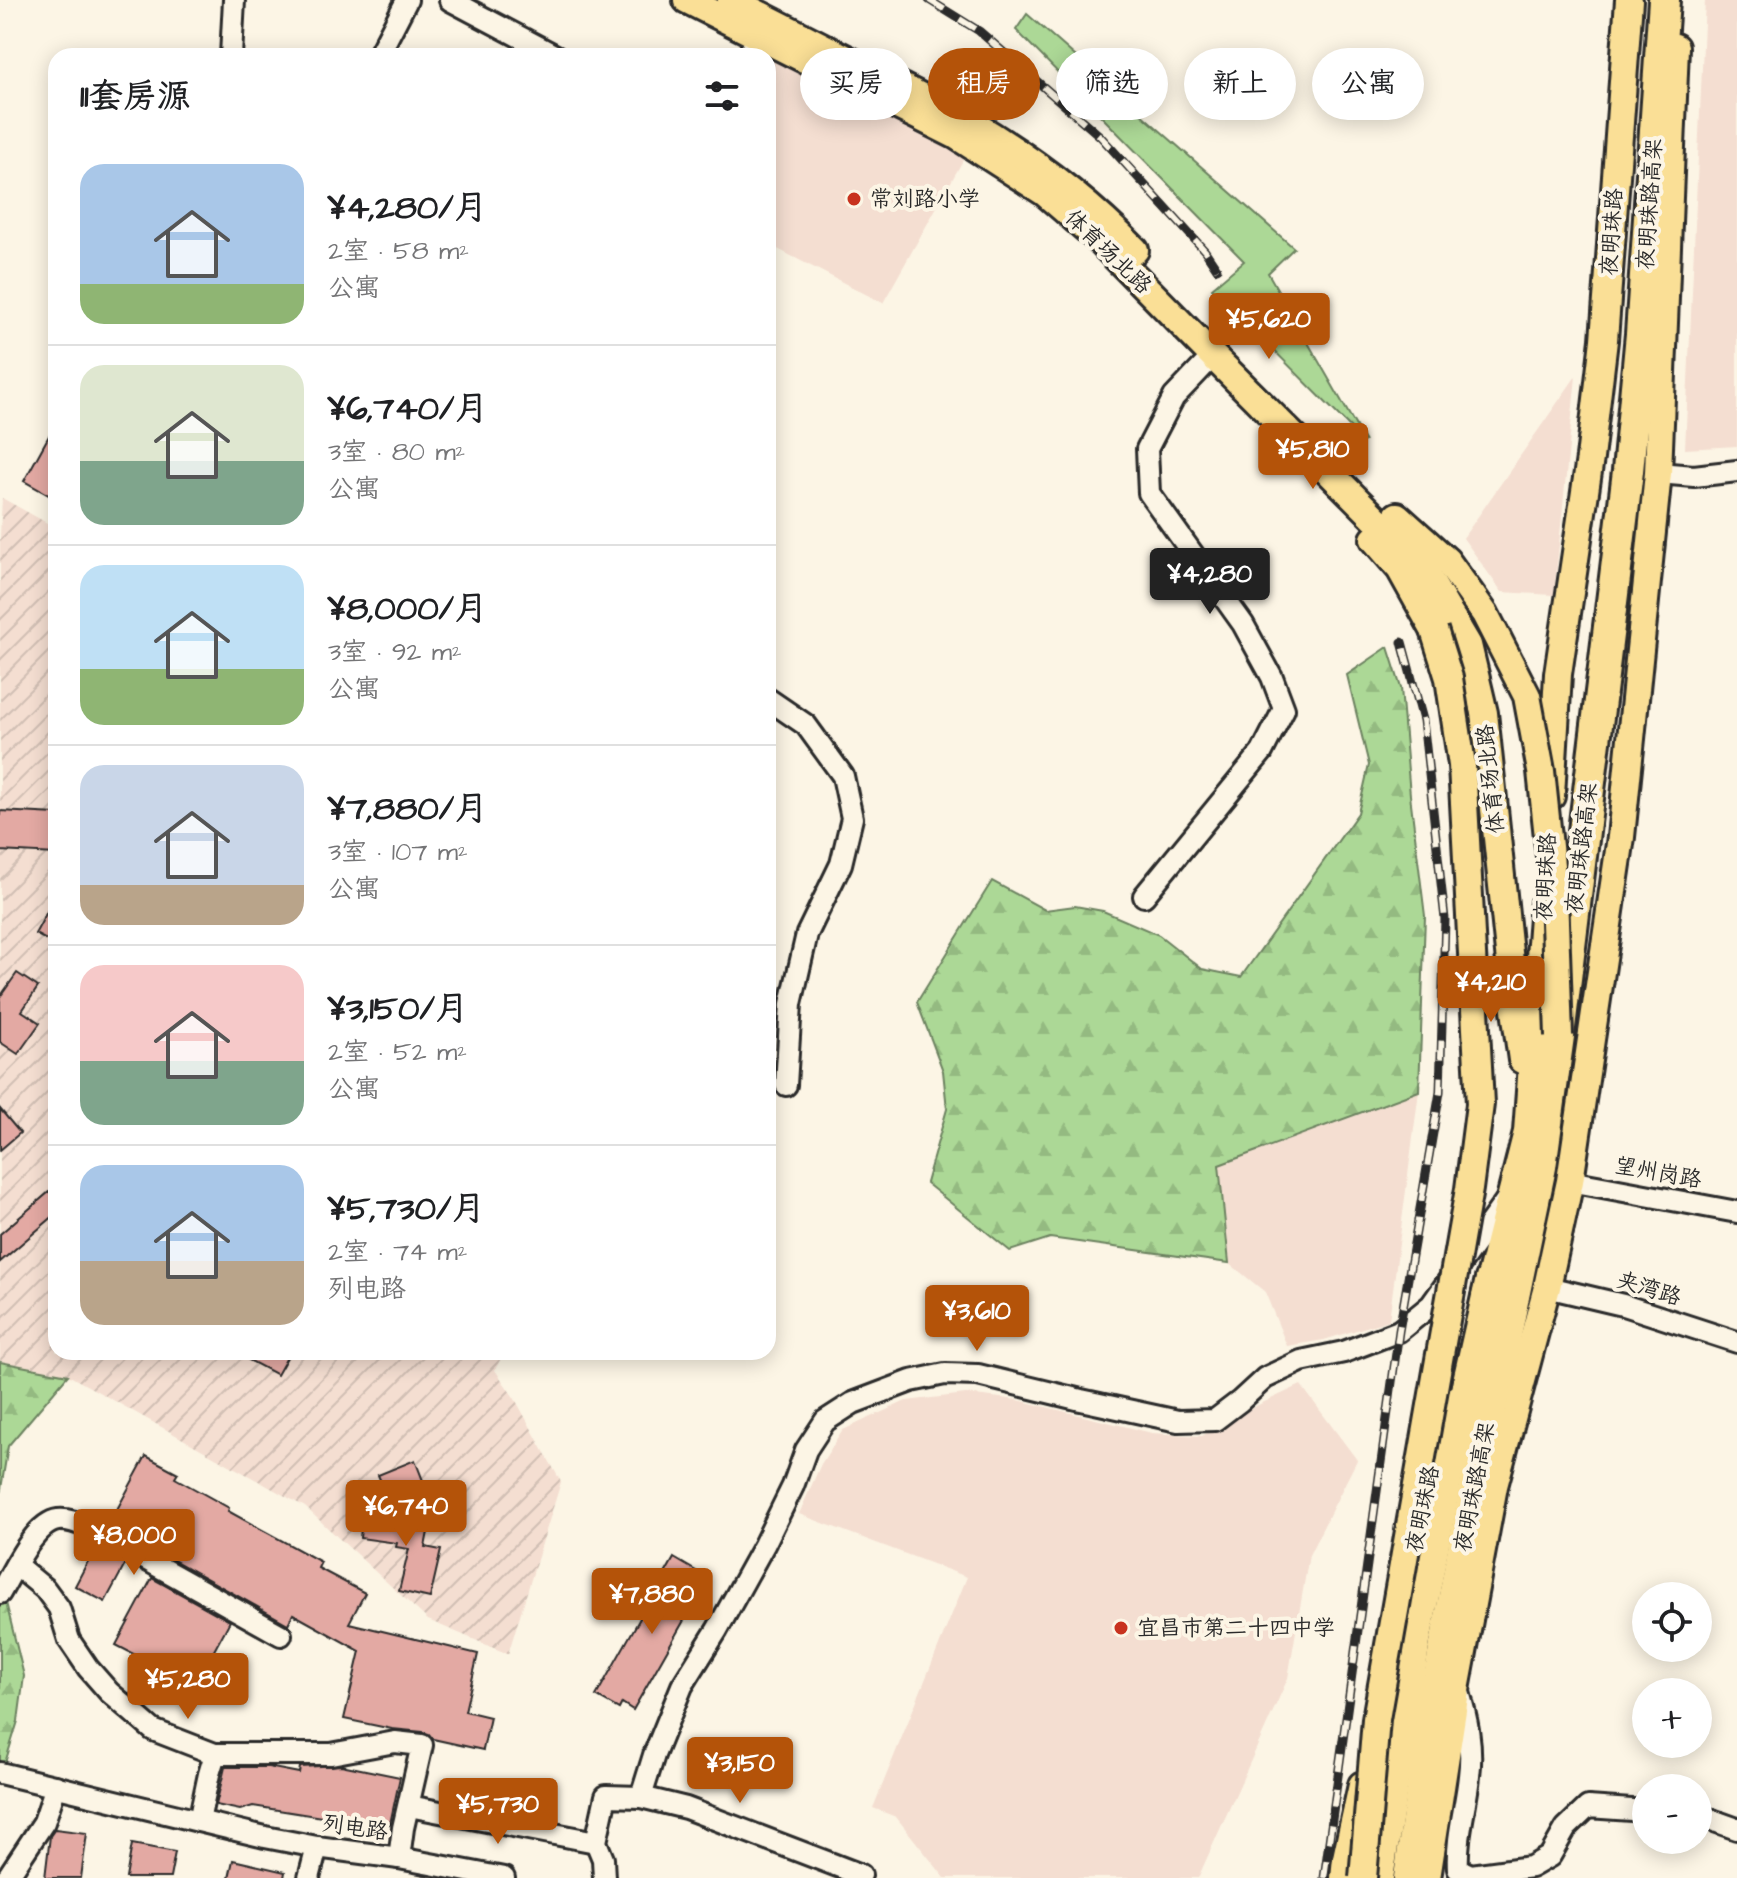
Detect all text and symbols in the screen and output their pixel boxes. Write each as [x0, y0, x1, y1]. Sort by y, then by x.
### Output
chip: 买房 [800, 48, 912, 120]
chip: 租房 [928, 48, 1040, 120]
chip: 筛选 [1056, 48, 1168, 120]
chip: 新上 [1184, 48, 1296, 120]
chip: 公寓 [1312, 48, 1424, 120]
text: 11套房源 [80, 73, 191, 121]
icon: filters [700, 74, 744, 118]
street label: 夜明珠路高架 [1630, 137, 1670, 271]
text: ¥4,280/月 [328, 184, 488, 232]
place label: 常刘路小学 [870, 184, 980, 215]
street label: 夜明珠路 [1593, 187, 1631, 277]
marker: 常刘路小学 [845, 190, 863, 208]
icon: home [144, 196, 240, 292]
street label: 体育场北路 [1058, 203, 1158, 301]
text: 2室 · 58 m² [328, 233, 469, 269]
text: 公寓 [328, 270, 380, 306]
pin: ¥5,620 [1204, 293, 1334, 361]
text: ¥5,620 [1227, 301, 1311, 337]
text: ¥6,740/月 [328, 385, 489, 433]
icon: home [144, 397, 240, 493]
pin: ¥5,810 [1248, 423, 1378, 491]
text: ¥5,810 [1276, 431, 1350, 467]
text: 3室 · 80 m² [328, 434, 465, 470]
text: 公寓 [328, 471, 380, 507]
pin: ¥4,280 [1145, 548, 1275, 616]
text: ¥4,280 [1168, 556, 1252, 592]
text: ¥8,000/月 [328, 585, 488, 633]
icon: home [144, 597, 240, 693]
text: 3室 · 92 m² [328, 634, 462, 670]
text: 公寓 [328, 671, 380, 707]
street label: 体育场北路 [1470, 723, 1512, 835]
street label: 夜明珠路高架 [1559, 781, 1605, 915]
text: ¥7,880/月 [328, 785, 488, 833]
icon: home [144, 797, 240, 893]
street label: 夜明珠路 [1528, 832, 1564, 922]
text: 3室 · 107 m² [328, 834, 468, 870]
text: 公寓 [328, 871, 380, 907]
pin: ¥4,210 [1426, 956, 1556, 1024]
text: ¥4,210 [1456, 964, 1526, 1000]
text: ¥3,150/月 [328, 985, 469, 1033]
icon: home [144, 997, 240, 1093]
text: 2室 · 52 m² [328, 1034, 467, 1070]
text: 公寓 [328, 1071, 380, 1107]
street label: 望州岗路 [1612, 1150, 1704, 1196]
text: ¥5,730/月 [328, 1185, 485, 1233]
icon: home [144, 1197, 240, 1293]
text: 2室 · 74 m² [328, 1234, 467, 1270]
street label: 夹湾路 [1613, 1265, 1685, 1313]
text: 列电路 [328, 1271, 406, 1307]
pin: ¥3,610 [912, 1285, 1042, 1353]
text: ¥3,610 [943, 1293, 1011, 1329]
street label: 夜明珠路高架 [1447, 1419, 1503, 1555]
street label: 夜明珠路 [1399, 1463, 1447, 1555]
pin: ¥6,740 [341, 1480, 471, 1548]
text: ¥6,740 [364, 1488, 448, 1524]
pin: ¥8,000 [69, 1509, 199, 1577]
text: ¥8,000 [92, 1517, 176, 1553]
pin: ¥7,880 [587, 1568, 717, 1636]
text: ¥7,880 [610, 1576, 694, 1612]
map controls [1632, 1582, 1712, 1854]
button: locate [1632, 1582, 1712, 1662]
place label: 宜昌市第二十四中学 [1137, 1613, 1335, 1644]
marker: 宜昌市第二十四中学 [1112, 1619, 1130, 1637]
pin: ¥5,280 [123, 1653, 253, 1721]
text: ¥5,280 [145, 1661, 231, 1697]
button: + [1632, 1678, 1712, 1758]
pin: ¥3,150 [675, 1737, 805, 1805]
text: ¥3,150 [705, 1745, 775, 1781]
button: − [1632, 1774, 1712, 1854]
pin: ¥5,730 [433, 1778, 563, 1846]
text: ¥5,730 [457, 1786, 539, 1822]
street label: 列电路 [320, 1808, 390, 1848]

